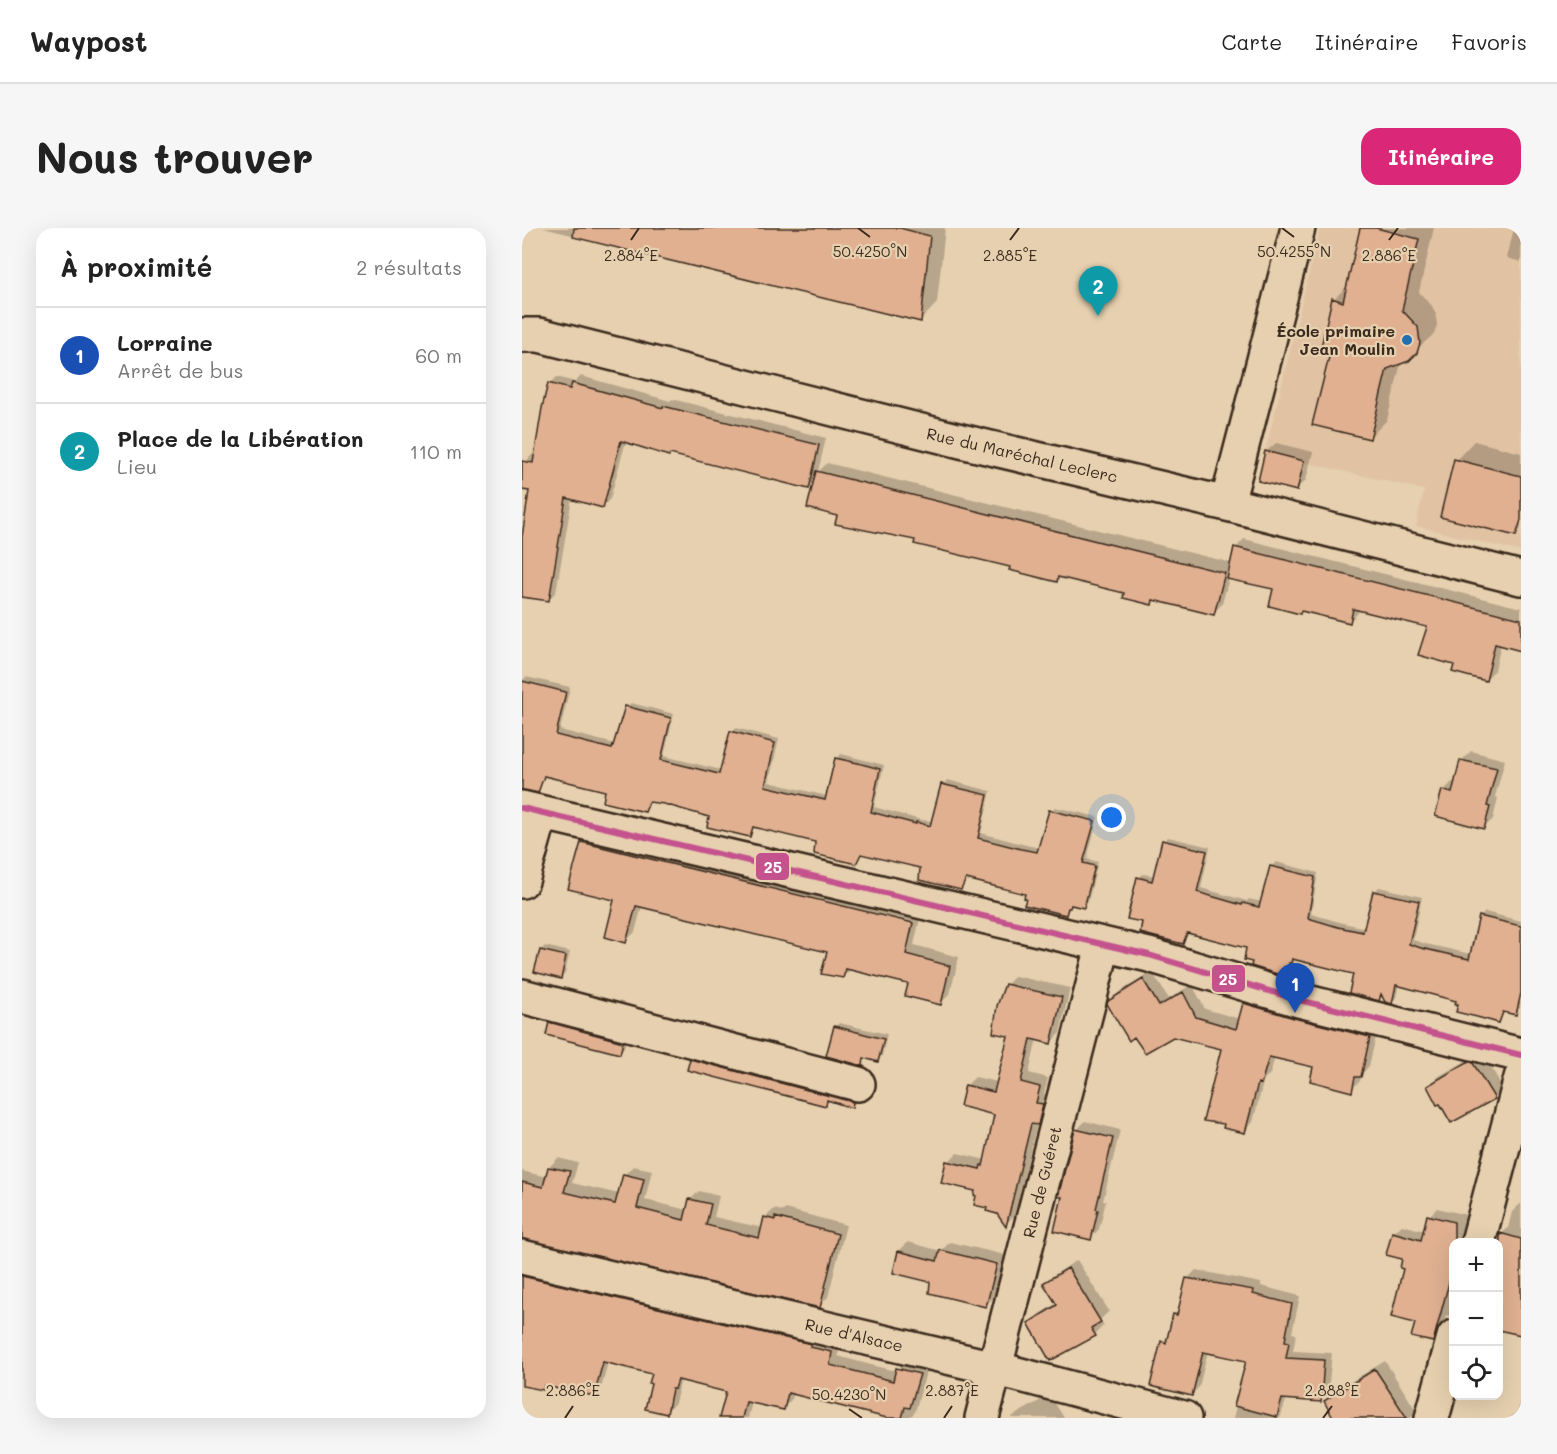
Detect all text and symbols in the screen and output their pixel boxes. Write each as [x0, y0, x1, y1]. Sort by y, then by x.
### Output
text: Waypost [30, 23, 147, 59]
text: Carte [1221, 28, 1282, 55]
text: Itinéraire [1315, 28, 1418, 55]
text: Favoris [1451, 28, 1527, 55]
button: Itinéraire [1361, 128, 1521, 185]
text: Nous trouver [36, 129, 314, 184]
text: 50.4250°N [833, 241, 907, 261]
text: 50.4255°N [1257, 241, 1331, 261]
text: 2.884°E [604, 245, 658, 265]
text: 2.885°E [983, 245, 1037, 265]
text: 2.886°E [1362, 245, 1417, 265]
text: À proximité [60, 250, 212, 284]
text: 2 résultats [356, 254, 462, 280]
pin: 2 [1078, 266, 1118, 316]
place label: École primaire Jean Moulin [1276, 320, 1395, 359]
text: Lorraine [117, 328, 213, 357]
marker: École primaire Jean Moulin [1400, 333, 1414, 347]
text: 1 [75, 342, 84, 368]
text: 60 m [415, 342, 462, 368]
text: Arrêt de bus [117, 357, 243, 383]
street label: Rue du Maréchal Leclerc [925, 422, 1120, 487]
text: Place de la Libération [117, 424, 363, 453]
text: 2 [74, 438, 85, 464]
text: 110 m [409, 438, 462, 464]
text: Lieu [117, 453, 157, 479]
your location [1097, 803, 1126, 832]
line badge: 25 [755, 852, 790, 881]
text: 25 [764, 856, 782, 877]
line badge: 25 [1211, 964, 1246, 993]
pin: 1 [1276, 964, 1314, 1013]
text: 25 [1219, 968, 1237, 989]
street label: Rue de Guéret [1017, 1124, 1066, 1240]
map controls [1449, 1238, 1503, 1400]
button: + [1449, 1238, 1503, 1292]
button: − [1449, 1292, 1503, 1346]
street label: Rue d'Alsace [803, 1313, 905, 1356]
button: locate [1449, 1346, 1503, 1400]
text: 2.886°E [546, 1380, 601, 1400]
text: 2.887°E [925, 1380, 979, 1400]
text: 2.888°E [1305, 1380, 1360, 1400]
text: 50.4230°N [812, 1384, 886, 1404]

